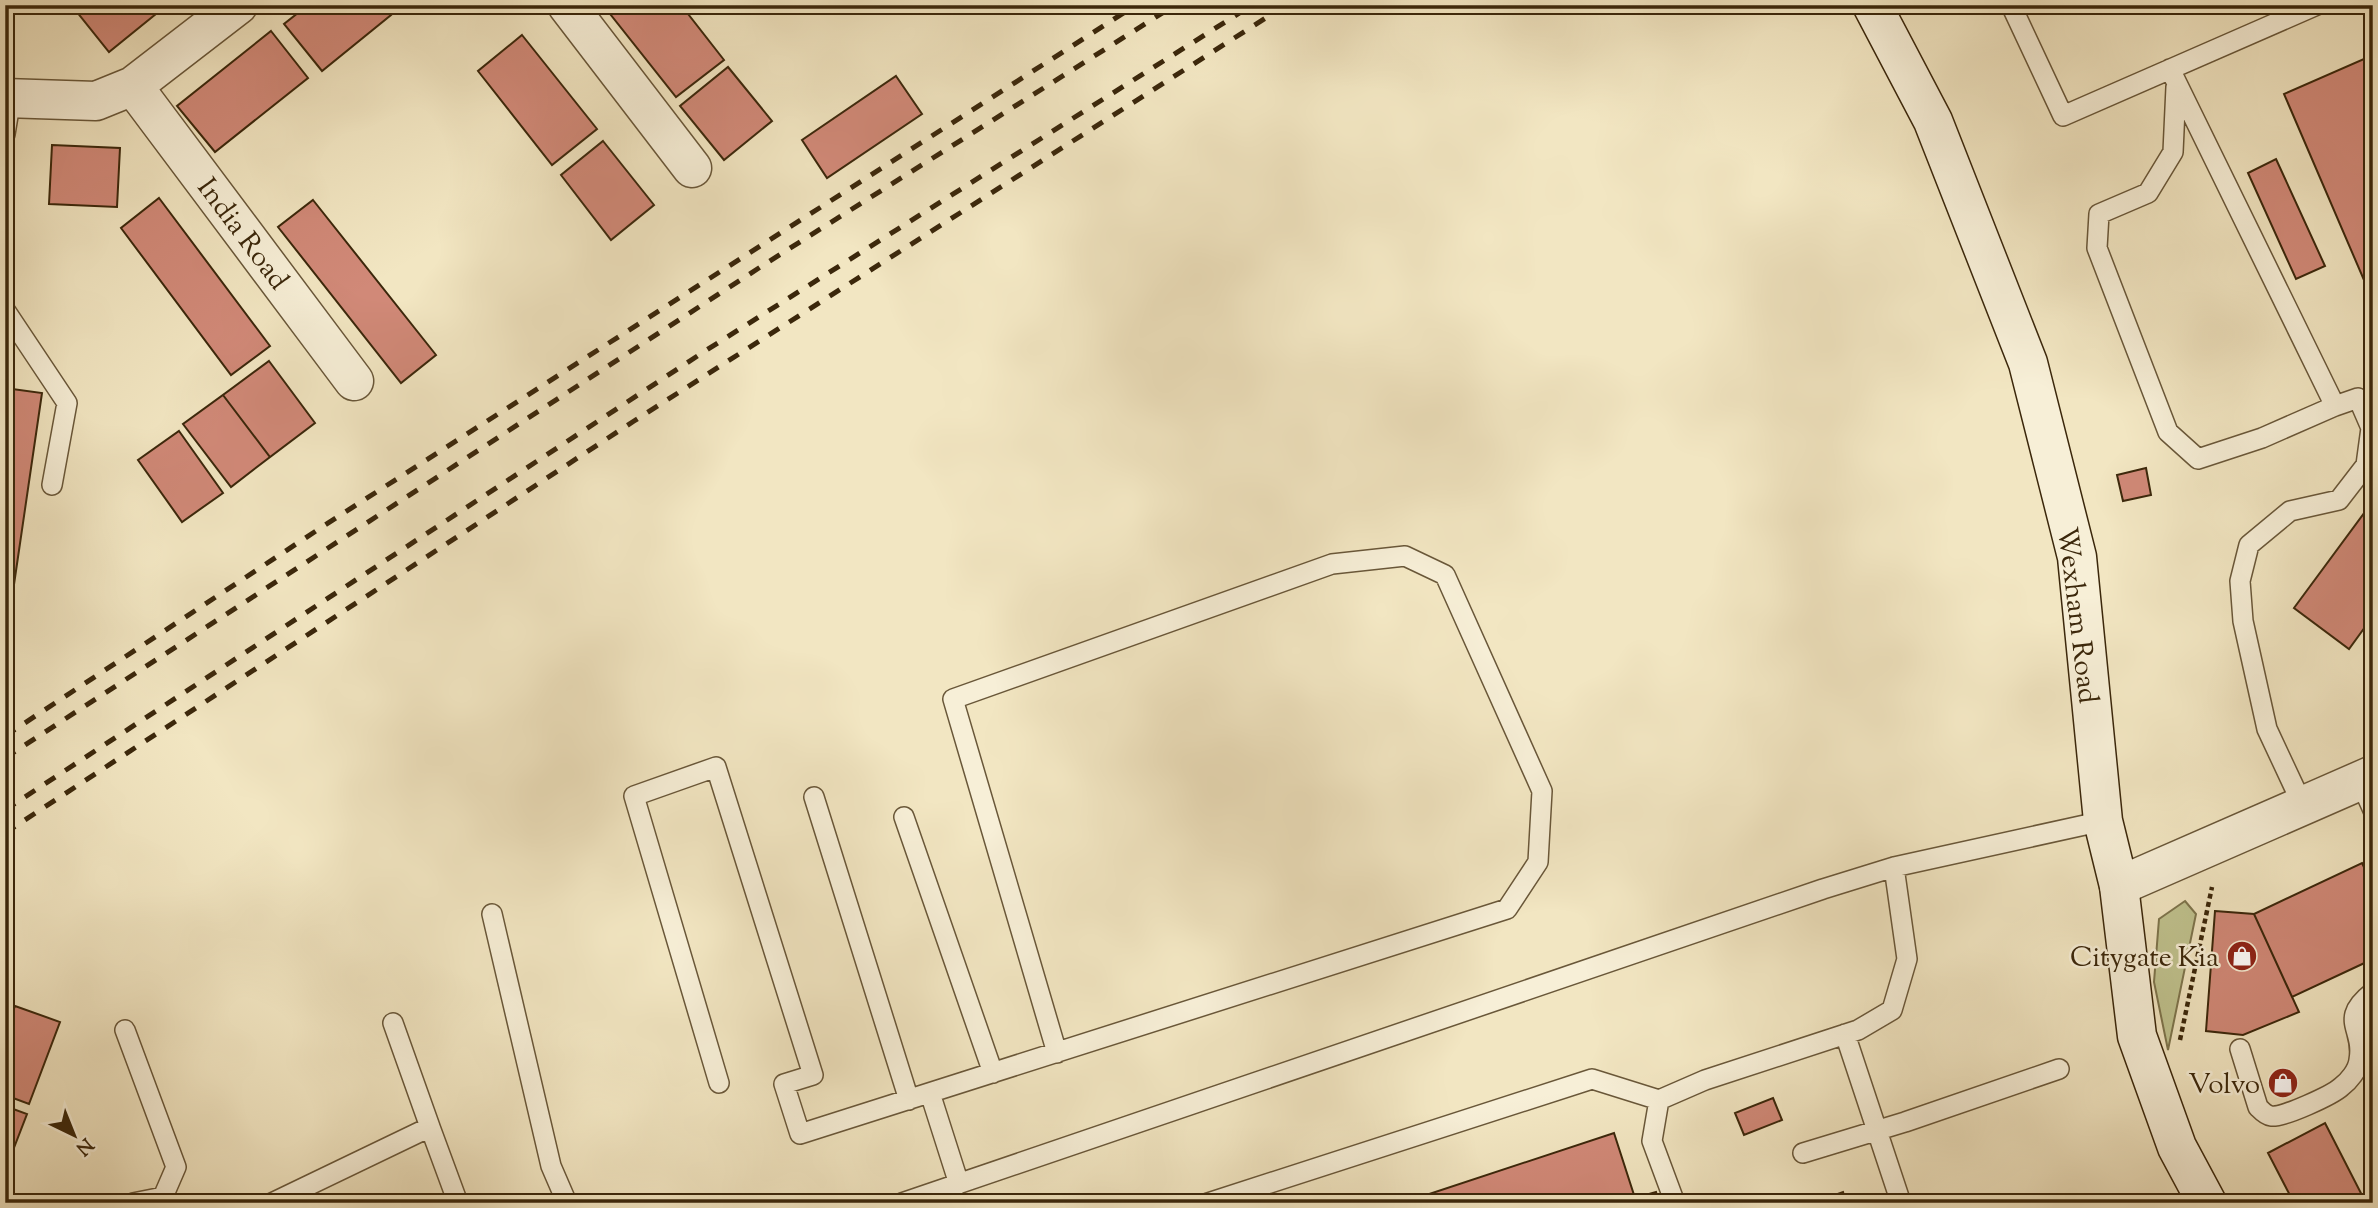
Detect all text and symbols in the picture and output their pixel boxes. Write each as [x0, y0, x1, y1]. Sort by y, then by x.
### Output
street label: India Road [186, 170, 297, 299]
street label: Wexham Road [2045, 525, 2107, 706]
place label: Citygate Kia [2070, 939, 2219, 979]
shop icon: Citygate Kia [2225, 939, 2259, 973]
place label: Volvo [2188, 1066, 2260, 1106]
shop icon: Volvo [2266, 1066, 2300, 1100]
north arrow [38, 1100, 108, 1170]
text: N [69, 1131, 99, 1161]

